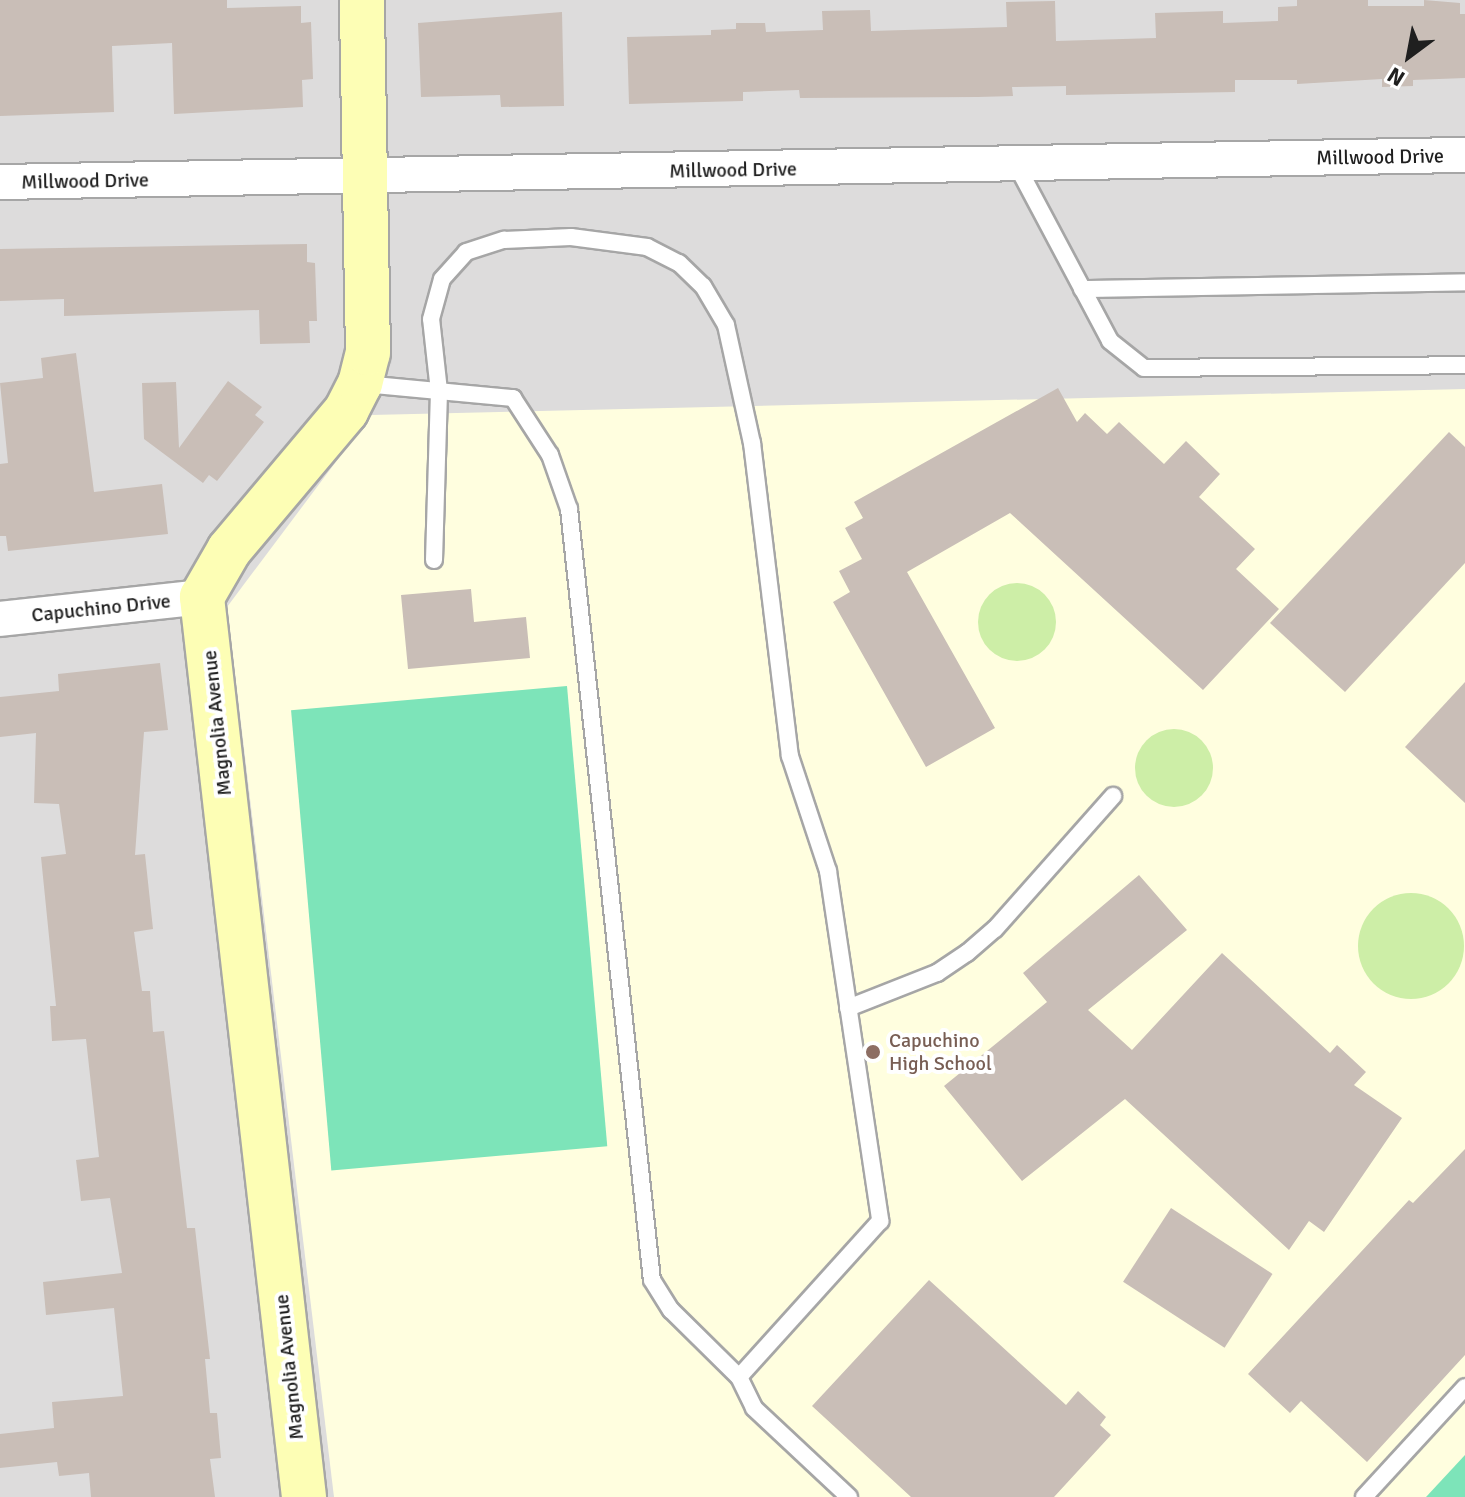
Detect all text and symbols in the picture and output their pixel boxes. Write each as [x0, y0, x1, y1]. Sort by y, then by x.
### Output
north arrow [1369, 16, 1449, 96]
text: N [1382, 61, 1410, 92]
street label: Millwood Drive [1316, 144, 1444, 170]
street label: Millwood Drive [669, 157, 797, 183]
street label: Millwood Drive [21, 168, 149, 194]
street label: Capuchino Drive [30, 589, 172, 627]
street label: Magnolia Avenue [197, 649, 237, 797]
place label: Capuchino High School [889, 1028, 992, 1075]
marker: Capuchino High School [864, 1043, 882, 1061]
street label: Magnolia Avenue [269, 1293, 309, 1441]

